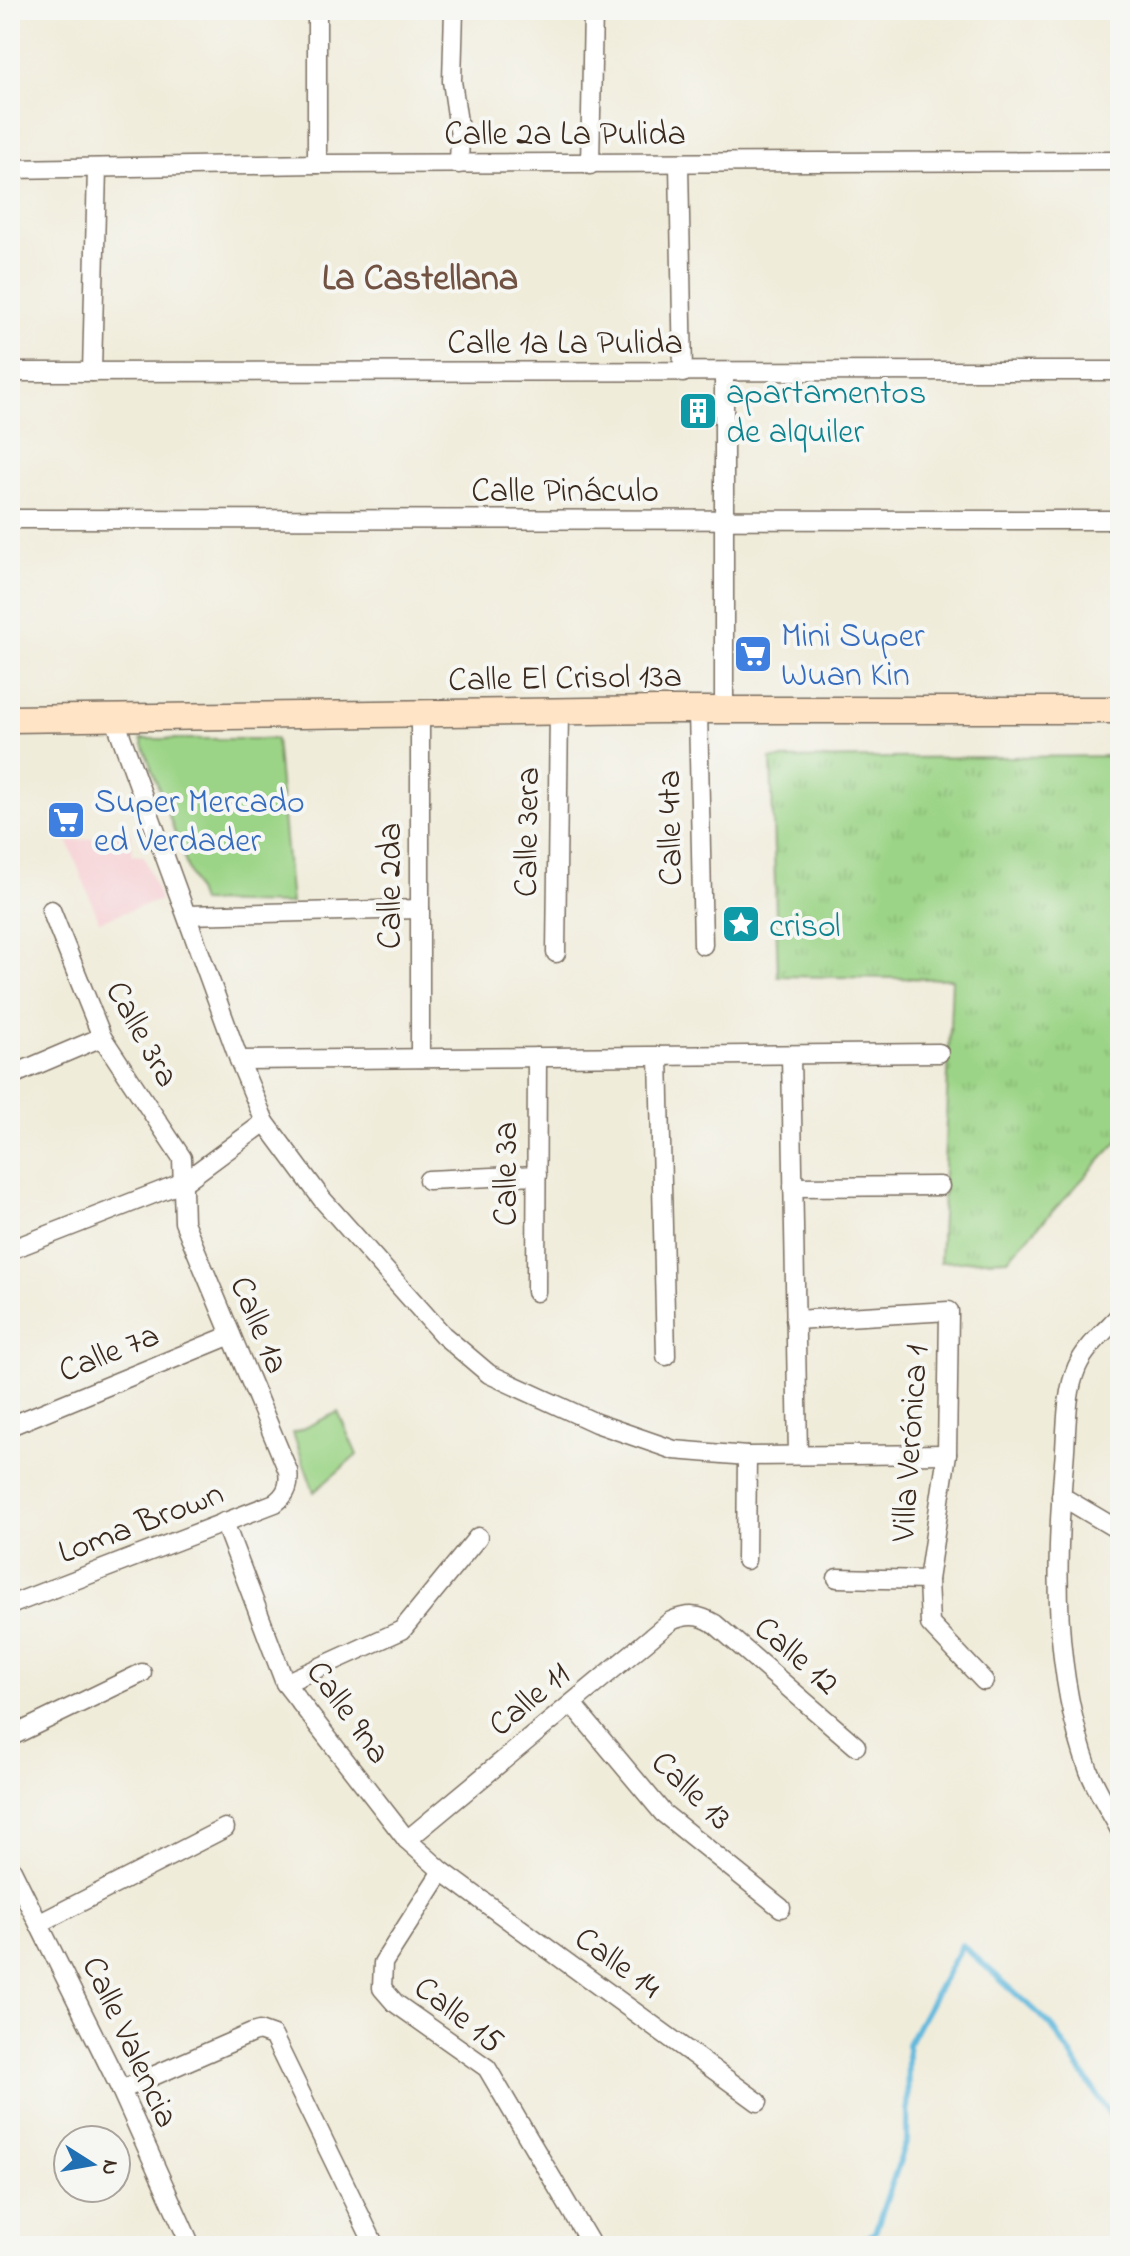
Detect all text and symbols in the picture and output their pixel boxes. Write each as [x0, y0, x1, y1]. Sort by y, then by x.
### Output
street label: Calle 2a La Pulida [444, 111, 686, 161]
district label: La Castellana [322, 254, 518, 307]
street label: Calle 1a La Pulida [447, 320, 683, 370]
place label: apartamentos de alquiler [726, 370, 926, 459]
building icon: apartamentos de alquiler [677, 390, 719, 432]
street label: Calle Pináculo [471, 468, 659, 518]
place label: Mini Super Wuan Kin [781, 613, 925, 702]
supermarket icon: Mini Super Wuan Kin [732, 633, 774, 675]
street label: Calle El Crisol 13a [448, 653, 682, 707]
street label: Calle 3era [503, 766, 555, 898]
street label: Calle 4ta [646, 770, 698, 886]
place label: Super Mercado ed Verdader [94, 779, 305, 868]
supermarket icon: Super Mercado ed Verdader [45, 799, 87, 841]
street label: Calle 2da [367, 823, 417, 949]
place icon: crisol [720, 903, 762, 945]
place label: crisol [769, 903, 840, 953]
street label: Calle 3ra [91, 972, 190, 1097]
street label: Calle 3a [483, 1122, 533, 1226]
street label: Calle 1a [215, 1269, 300, 1382]
street label: Calle 7a [52, 1312, 167, 1397]
street label: Villa Verónica 1 [880, 1343, 944, 1544]
street label: Loma Brown [51, 1470, 231, 1579]
street label: Calle 12 [741, 1605, 849, 1709]
street label: Calle 9na [292, 1651, 402, 1776]
street label: Calle 11 [479, 1652, 583, 1750]
street label: Calle 13 [638, 1740, 742, 1844]
street label: Calle 14 [563, 1915, 671, 2013]
street label: Calle Valencia [67, 1949, 190, 2137]
street label: Calle 15 [402, 1965, 513, 2067]
north arrow [52, 2124, 132, 2204]
text: N [92, 2157, 126, 2178]

